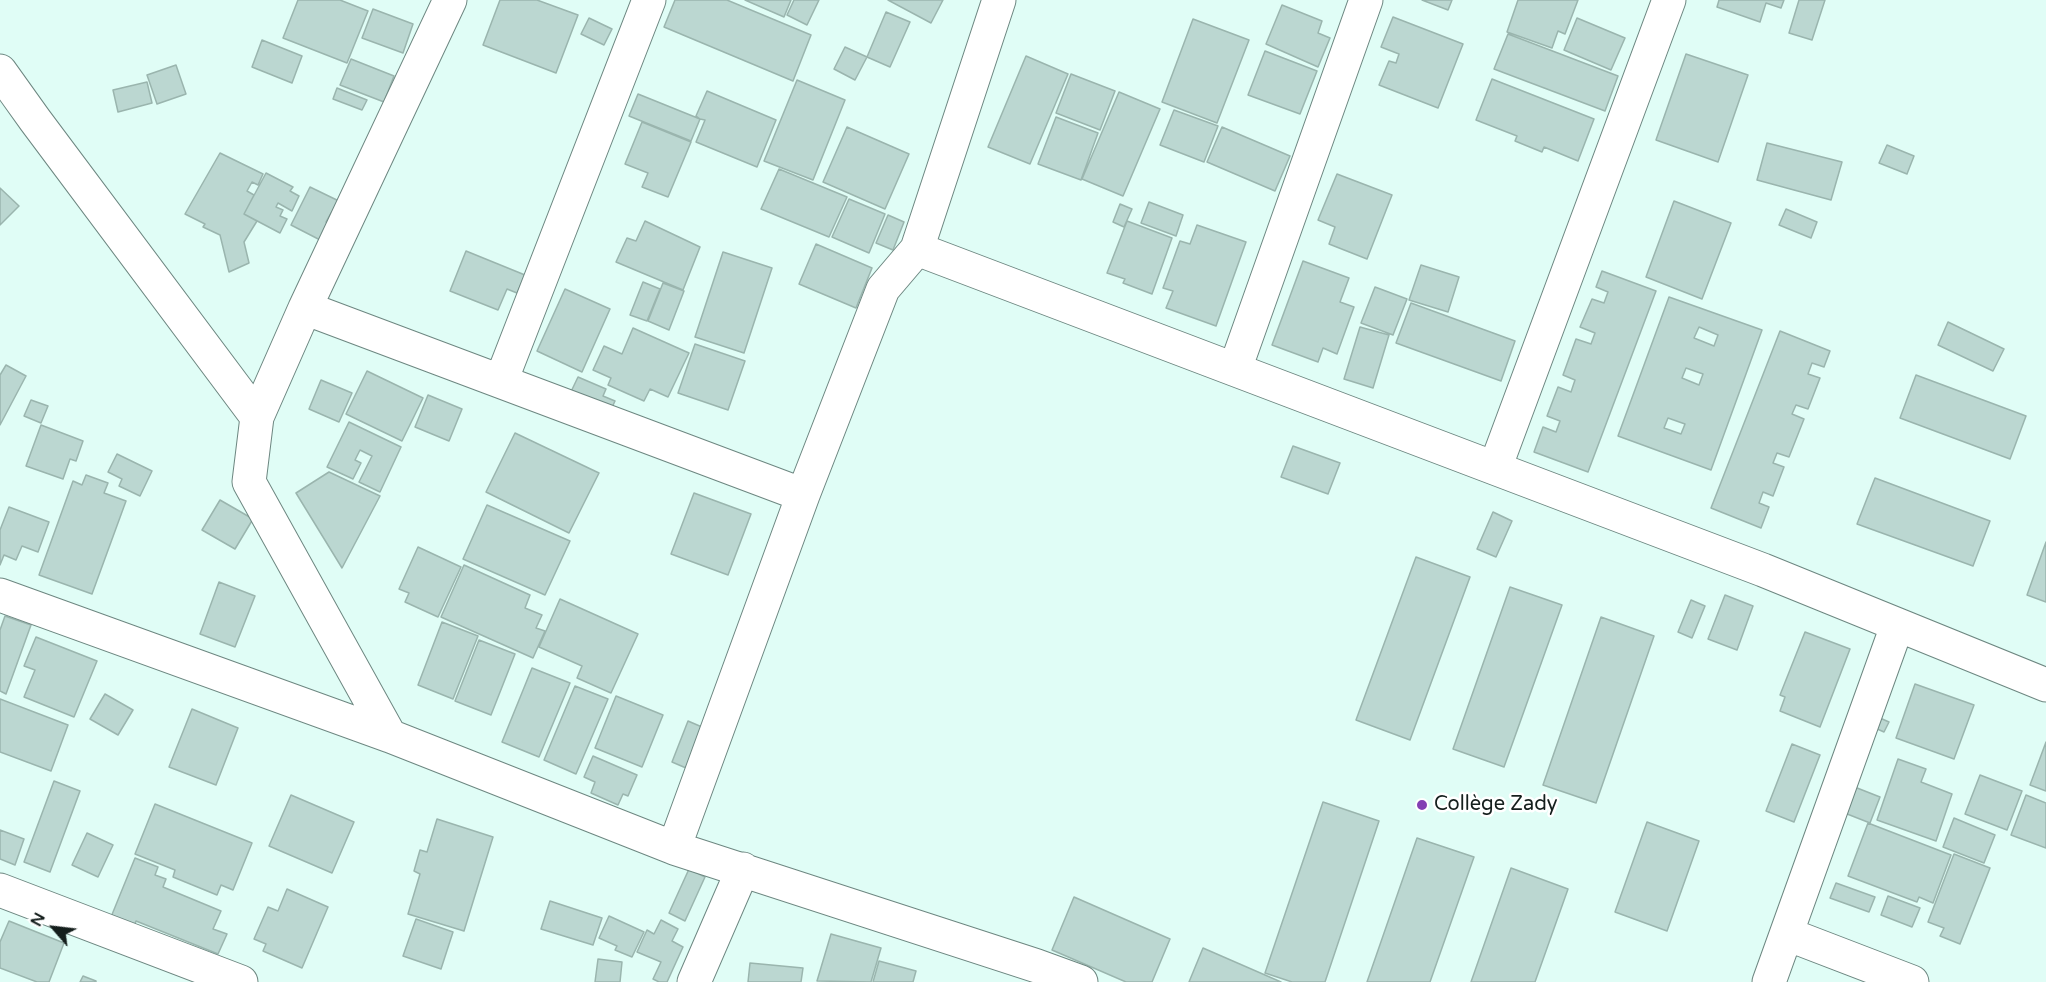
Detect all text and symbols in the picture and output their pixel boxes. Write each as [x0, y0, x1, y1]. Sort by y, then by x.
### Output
place label: Collège Zady [1434, 793, 1558, 817]
marker: Collège Zady [1415, 798, 1429, 812]
north arrow [24, 898, 84, 958]
text: N [26, 909, 50, 930]

